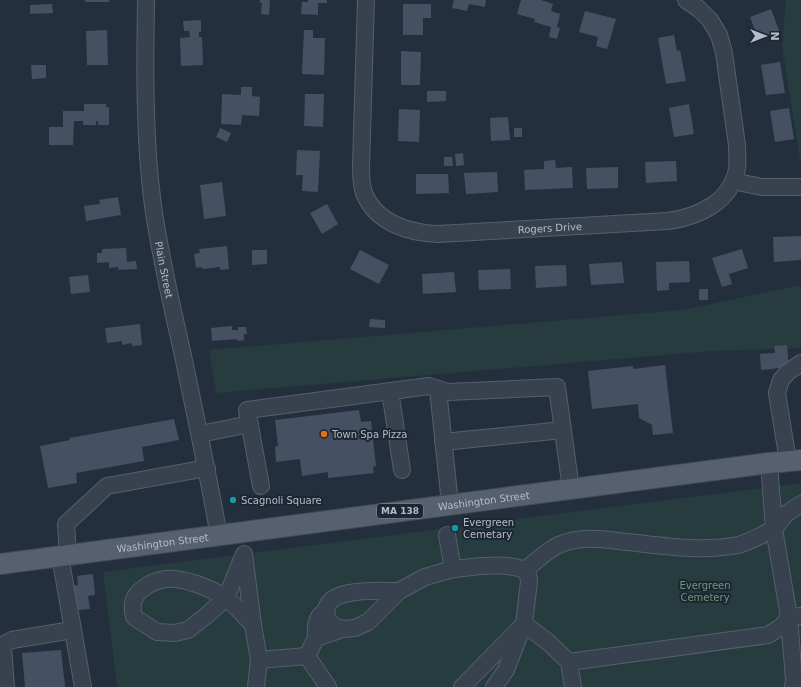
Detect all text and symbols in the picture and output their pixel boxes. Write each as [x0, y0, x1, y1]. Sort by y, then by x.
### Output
north arrow [745, 16, 785, 56]
text: N [768, 31, 781, 41]
street label: Rogers Drive [517, 221, 582, 235]
street label: Plain Street [153, 240, 175, 299]
marker: Town Spa Pizza [319, 429, 329, 439]
place label: Town Spa Pizza [331, 429, 407, 440]
street label: Washington Street [437, 489, 531, 512]
marker: Scagnoli Square [228, 495, 238, 505]
place label: Scagnoli Square [241, 495, 322, 506]
road number: MA 138 [377, 504, 423, 518]
place label: Evergreen Cemetary [463, 517, 514, 540]
marker: Evergreen Cemetary [450, 523, 460, 533]
street label: Washington Street [116, 532, 209, 555]
park label: Evergreen Cemetery [679, 580, 731, 603]

